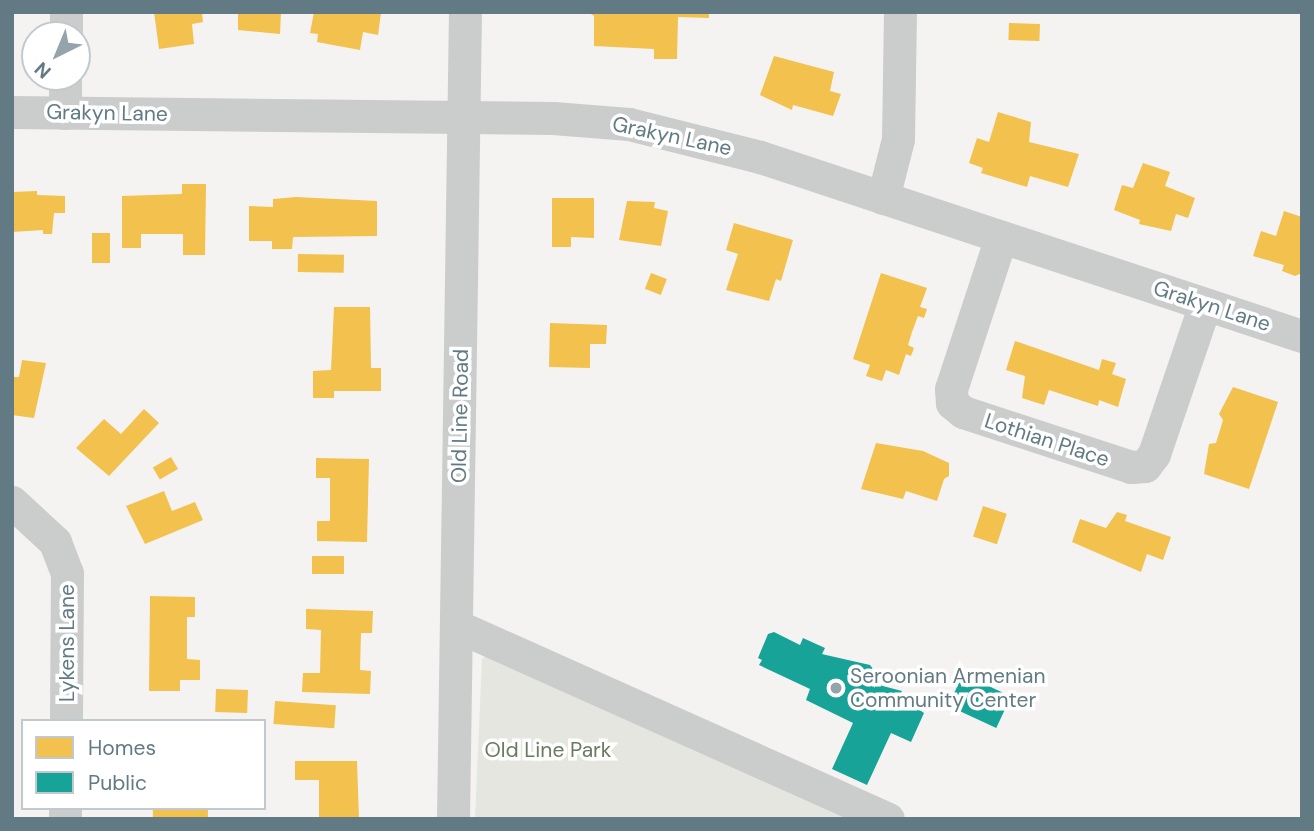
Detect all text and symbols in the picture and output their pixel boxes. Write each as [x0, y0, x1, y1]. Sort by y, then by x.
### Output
north arrow [21, 21, 91, 91]
text: N [29, 56, 56, 84]
street label: Grakyn Lane [46, 99, 168, 127]
street label: Grakyn Lane [610, 111, 734, 161]
street label: Grakyn Lane [1150, 275, 1274, 337]
street label: Old Line Road [446, 349, 474, 483]
street label: Lothian Place [982, 408, 1112, 472]
street label: Lykens Lane [54, 584, 80, 702]
place label: Seroonian Armenian Community Center [850, 663, 1045, 713]
marker: Seroonian Armenian Community Center [828, 680, 844, 696]
legend [21, 719, 266, 810]
text: Homes [88, 734, 156, 762]
park label: Old Line Park [485, 737, 611, 763]
text: Public [88, 769, 147, 797]

